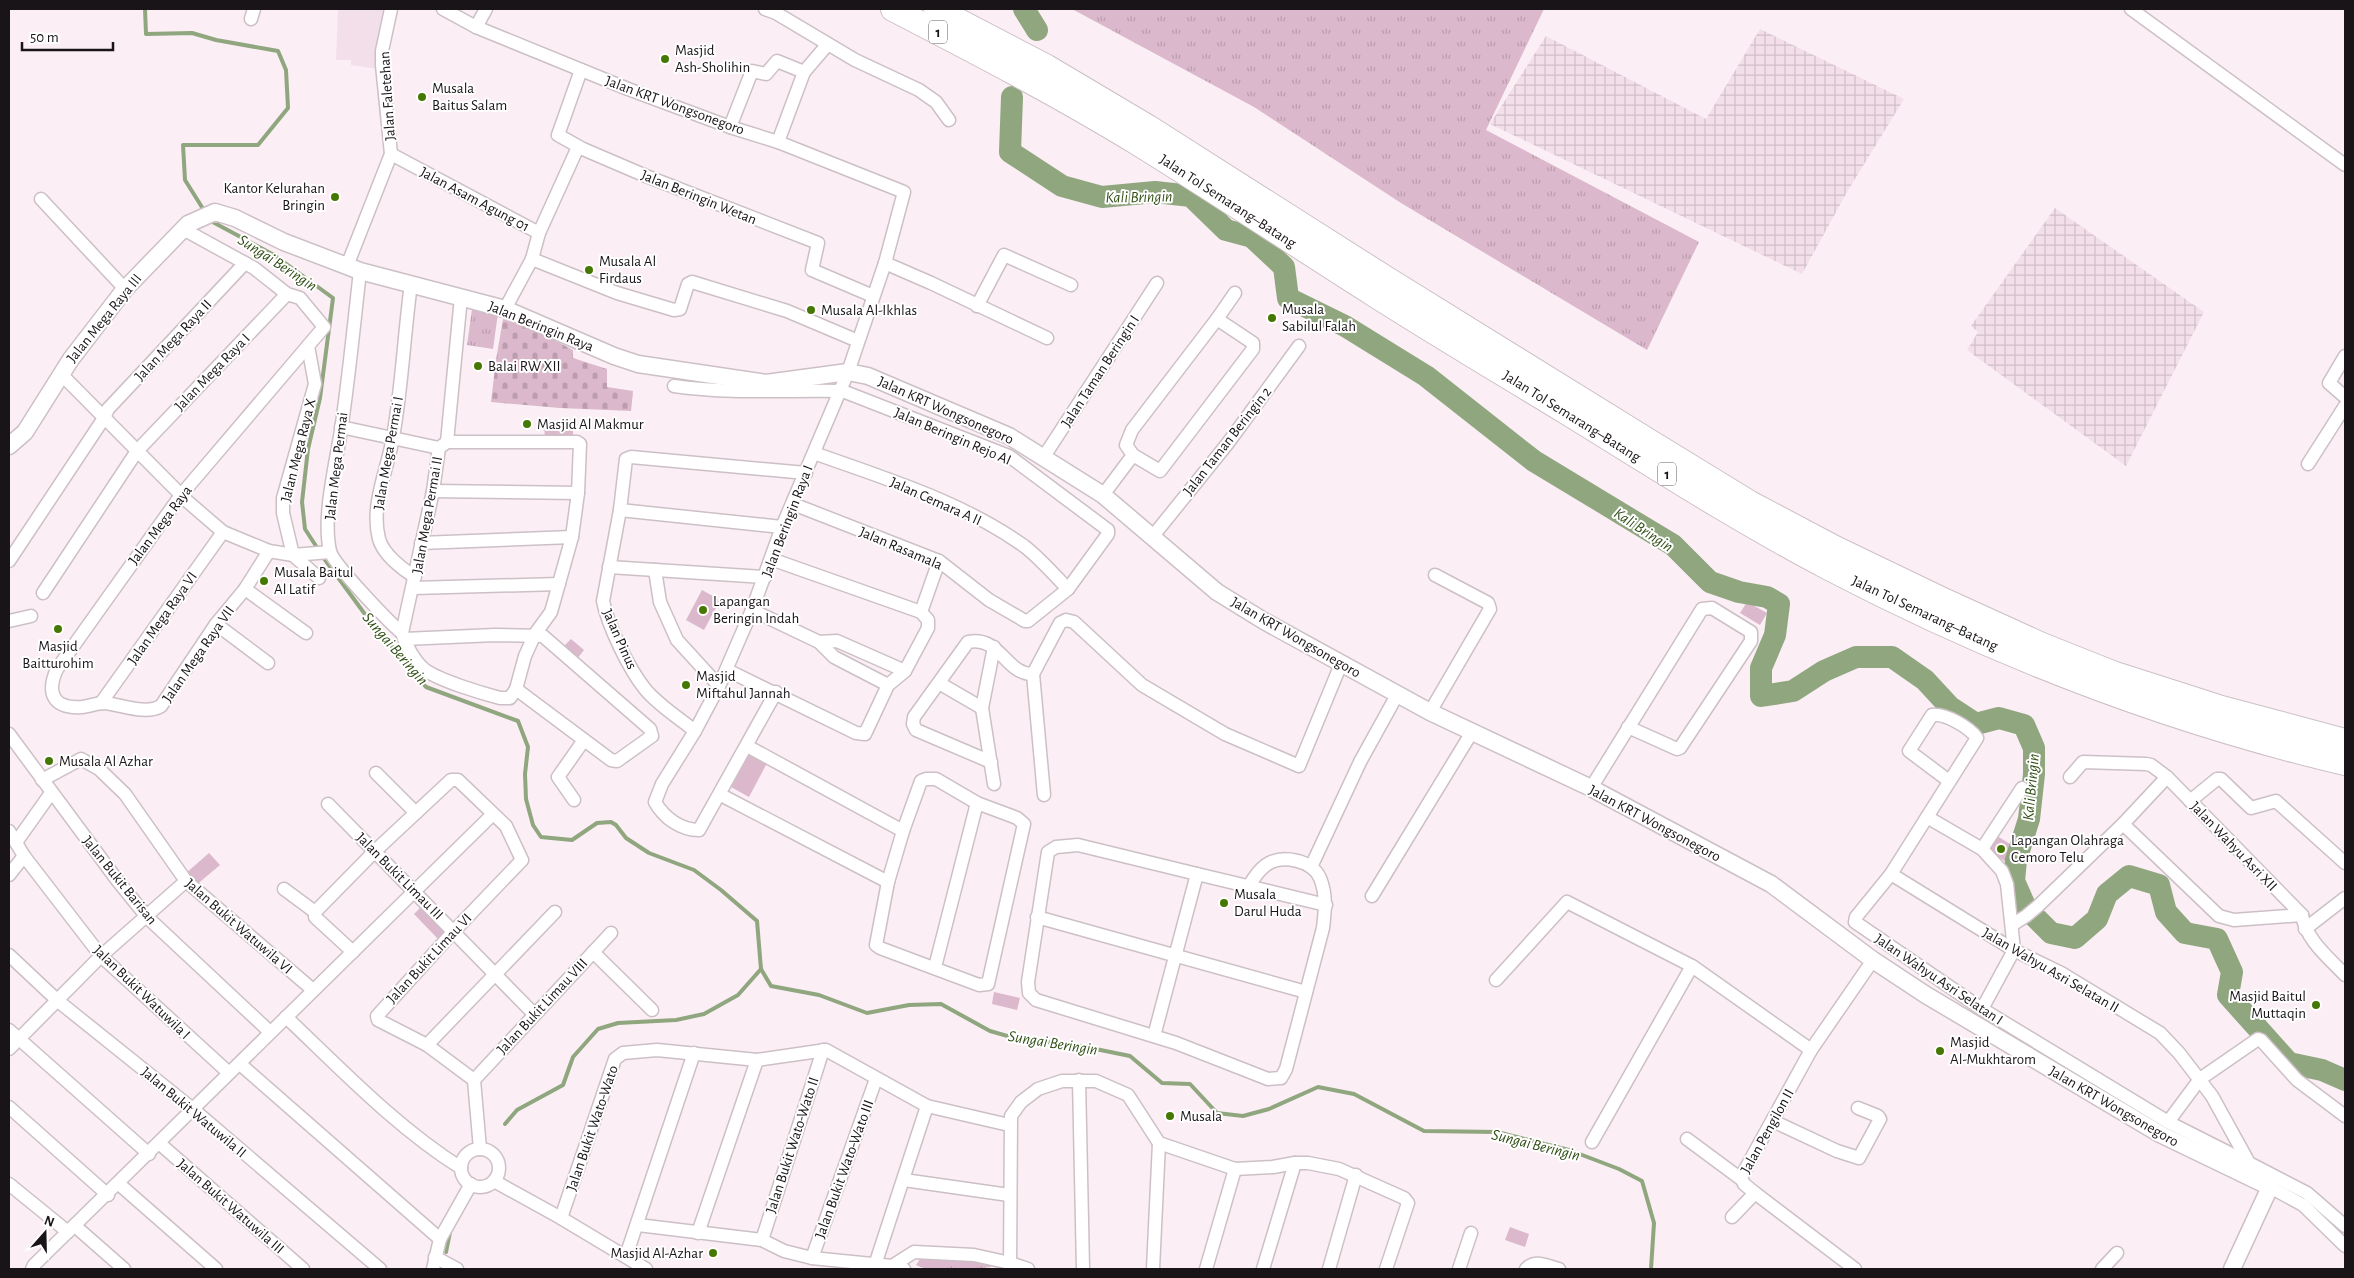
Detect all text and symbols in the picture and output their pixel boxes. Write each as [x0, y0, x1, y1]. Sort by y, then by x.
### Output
scale bar [22, 20, 114, 52]
road number: 1 [929, 21, 947, 44]
text: 50 m [30, 30, 59, 45]
place label: Masjid Ash-Sholihin [675, 43, 750, 75]
street label: Jalan Faletehan [377, 51, 398, 141]
marker: Masjid Ash-Sholihin [659, 53, 671, 65]
street label: Jalan KRT Wongsonegoro [603, 73, 746, 138]
place label: Musala Baitus Salam [432, 81, 507, 113]
marker: Musala Baitus Salam [416, 91, 428, 103]
street label: Jalan Tol Semarang–Batang [1157, 152, 1299, 251]
street label: Jalan Asam Agung 01 [418, 164, 532, 235]
street label: Jalan Beringin Wetan [639, 167, 759, 227]
place label: Kantor Kelurahan Bringin [223, 181, 325, 213]
water label: Kali Bringin [1105, 188, 1173, 206]
marker: Kantor Kelurahan Bringin [329, 191, 341, 203]
water label: Sungai Beringin [235, 232, 320, 294]
place label: Musala Al Firdaus [599, 254, 656, 286]
marker: Musala Al Firdaus [583, 264, 595, 276]
street label: Jalan Mega Raya III [64, 271, 145, 365]
street label: Jalan Mega Raya II [131, 295, 215, 385]
street label: Jalan Beringin Raya [486, 299, 596, 354]
place label: Musala Sabilul Falah [1282, 302, 1356, 334]
place label: Musala Al-Ikhlas [821, 303, 917, 318]
marker: Musala Al-Ikhlas [805, 304, 817, 316]
marker: Musala Sabilul Falah [1266, 312, 1278, 324]
street label: Jalan Taman Beringin I [1059, 313, 1142, 430]
street label: Jalan Mega Raya I [170, 329, 254, 415]
place label: Balai RW XII [488, 359, 561, 374]
marker: Balai RW XII [472, 360, 484, 372]
street label: Jalan Tol Semarang–Batang [1500, 368, 1644, 465]
street label: Jalan KRT Wongsonegoro [876, 374, 1016, 447]
street label: Jalan Taman Beringin 2 [1180, 384, 1274, 498]
street label: Jalan Mega Permai I [371, 395, 406, 511]
street label: Jalan Mega Raya X [278, 397, 319, 503]
street label: Jalan Beringin Rejo AI [892, 405, 1013, 468]
street label: Jalan Mega Permai [322, 411, 351, 521]
place label: Masjid Al Makmur [537, 417, 644, 432]
marker: Masjid Al Makmur [521, 418, 533, 430]
street label: Jalan Mega Permai II [410, 455, 445, 575]
road number: 1 [1658, 462, 1676, 486]
street label: Jalan Beringin Raya I [759, 463, 816, 579]
street label: Jalan Cemara A II [888, 475, 984, 528]
street label: Jalan Mega Raya [126, 483, 195, 568]
water label: Kali Bringin [1611, 505, 1676, 555]
street label: Jalan Rasamala [857, 524, 945, 573]
place label: Musala Baitul Al Latif [274, 565, 354, 597]
street label: Jalan Mega Raya VI [125, 569, 200, 667]
street label: Jalan Tol Semarang–Batang [1849, 573, 2001, 654]
marker: Musala Baitul Al Latif [258, 575, 270, 587]
place label: Lapangan Beringin Indah [713, 594, 799, 626]
street label: Jalan KRT Wongsonegoro [1228, 594, 1363, 681]
street label: Jalan Mega Raya VII [160, 603, 237, 705]
marker: Lapangan Beringin Indah [697, 604, 709, 616]
street label: Jalan Pinus [600, 607, 639, 672]
water label: Sungai Beringin [360, 609, 431, 688]
marker: Masjid Baitturohim [52, 623, 64, 635]
place label: Masjid Baitturohim [22, 639, 94, 671]
place label: Masjid Miftahul Jannah [696, 669, 791, 701]
marker: Masjid Miftahul Jannah [680, 679, 692, 691]
water label: Kali Bringin [2020, 753, 2042, 821]
place label: Musala Al Azhar [59, 754, 153, 769]
marker: Musala Al Azhar [43, 755, 55, 767]
street label: Jalan KRT Wongsonegoro [1586, 782, 1723, 865]
street label: Jalan Wahyu Asri XII [2187, 799, 2280, 894]
street label: Jalan Bukit Limau III [353, 830, 446, 923]
street label: Jalan Bukit Barisan [80, 833, 160, 927]
place label: Lapangan Olahraga Cemoro Telu [2011, 833, 2124, 865]
marker: Lapangan Olahraga Cemoro Telu [1995, 843, 2007, 855]
street label: Jalan Bukit Watuwila VI [182, 876, 295, 977]
place label: Musala Darul Huda [1234, 887, 1302, 919]
marker: Musala Darul Huda [1218, 897, 1230, 909]
street label: Jalan Bukit Limau VI [384, 911, 475, 1006]
street label: Jalan Wahyu Asri Selatan II [1980, 925, 2122, 1016]
street label: Jalan Wahyu Asri Selatan I [1872, 931, 2005, 1028]
street label: Jalan Bukit Watuwila I [90, 942, 193, 1042]
street label: Jalan Bukit Limau VIII [494, 956, 590, 1057]
place label: Masjid Baitul Muttaqin [2229, 989, 2306, 1021]
marker: Masjid Baitul Muttaqin [2310, 999, 2322, 1011]
water label: Sungai Beringin [1007, 1028, 1099, 1058]
place label: Masjid Al-Mukhtarom [1950, 1035, 2036, 1067]
marker: Masjid Al-Mukhtarom [1934, 1045, 1946, 1057]
street label: Jalan Bukit Wato-Wato [564, 1063, 621, 1193]
street label: Jalan KRT Wongsonegoro [2046, 1063, 2181, 1150]
street label: Jalan Bukit Watuwila II [138, 1064, 249, 1161]
street label: Jalan Bukit Wato-Wato II [763, 1075, 822, 1215]
street label: Jalan Pengilon II [1738, 1087, 1797, 1176]
street label: Jalan Bukit Wato-Wato III [812, 1098, 877, 1240]
place label: Musala [1180, 1109, 1222, 1124]
marker: Musala [1164, 1110, 1176, 1122]
water label: Sungai Beringin [1490, 1126, 1582, 1164]
street label: Jalan Bukit Watuwila III [174, 1156, 287, 1257]
north arrow [20, 1208, 70, 1258]
text: N [42, 1213, 56, 1230]
place label: Masjid Al-Azhar [610, 1246, 703, 1261]
marker: Masjid Al-Azhar [707, 1247, 719, 1259]

